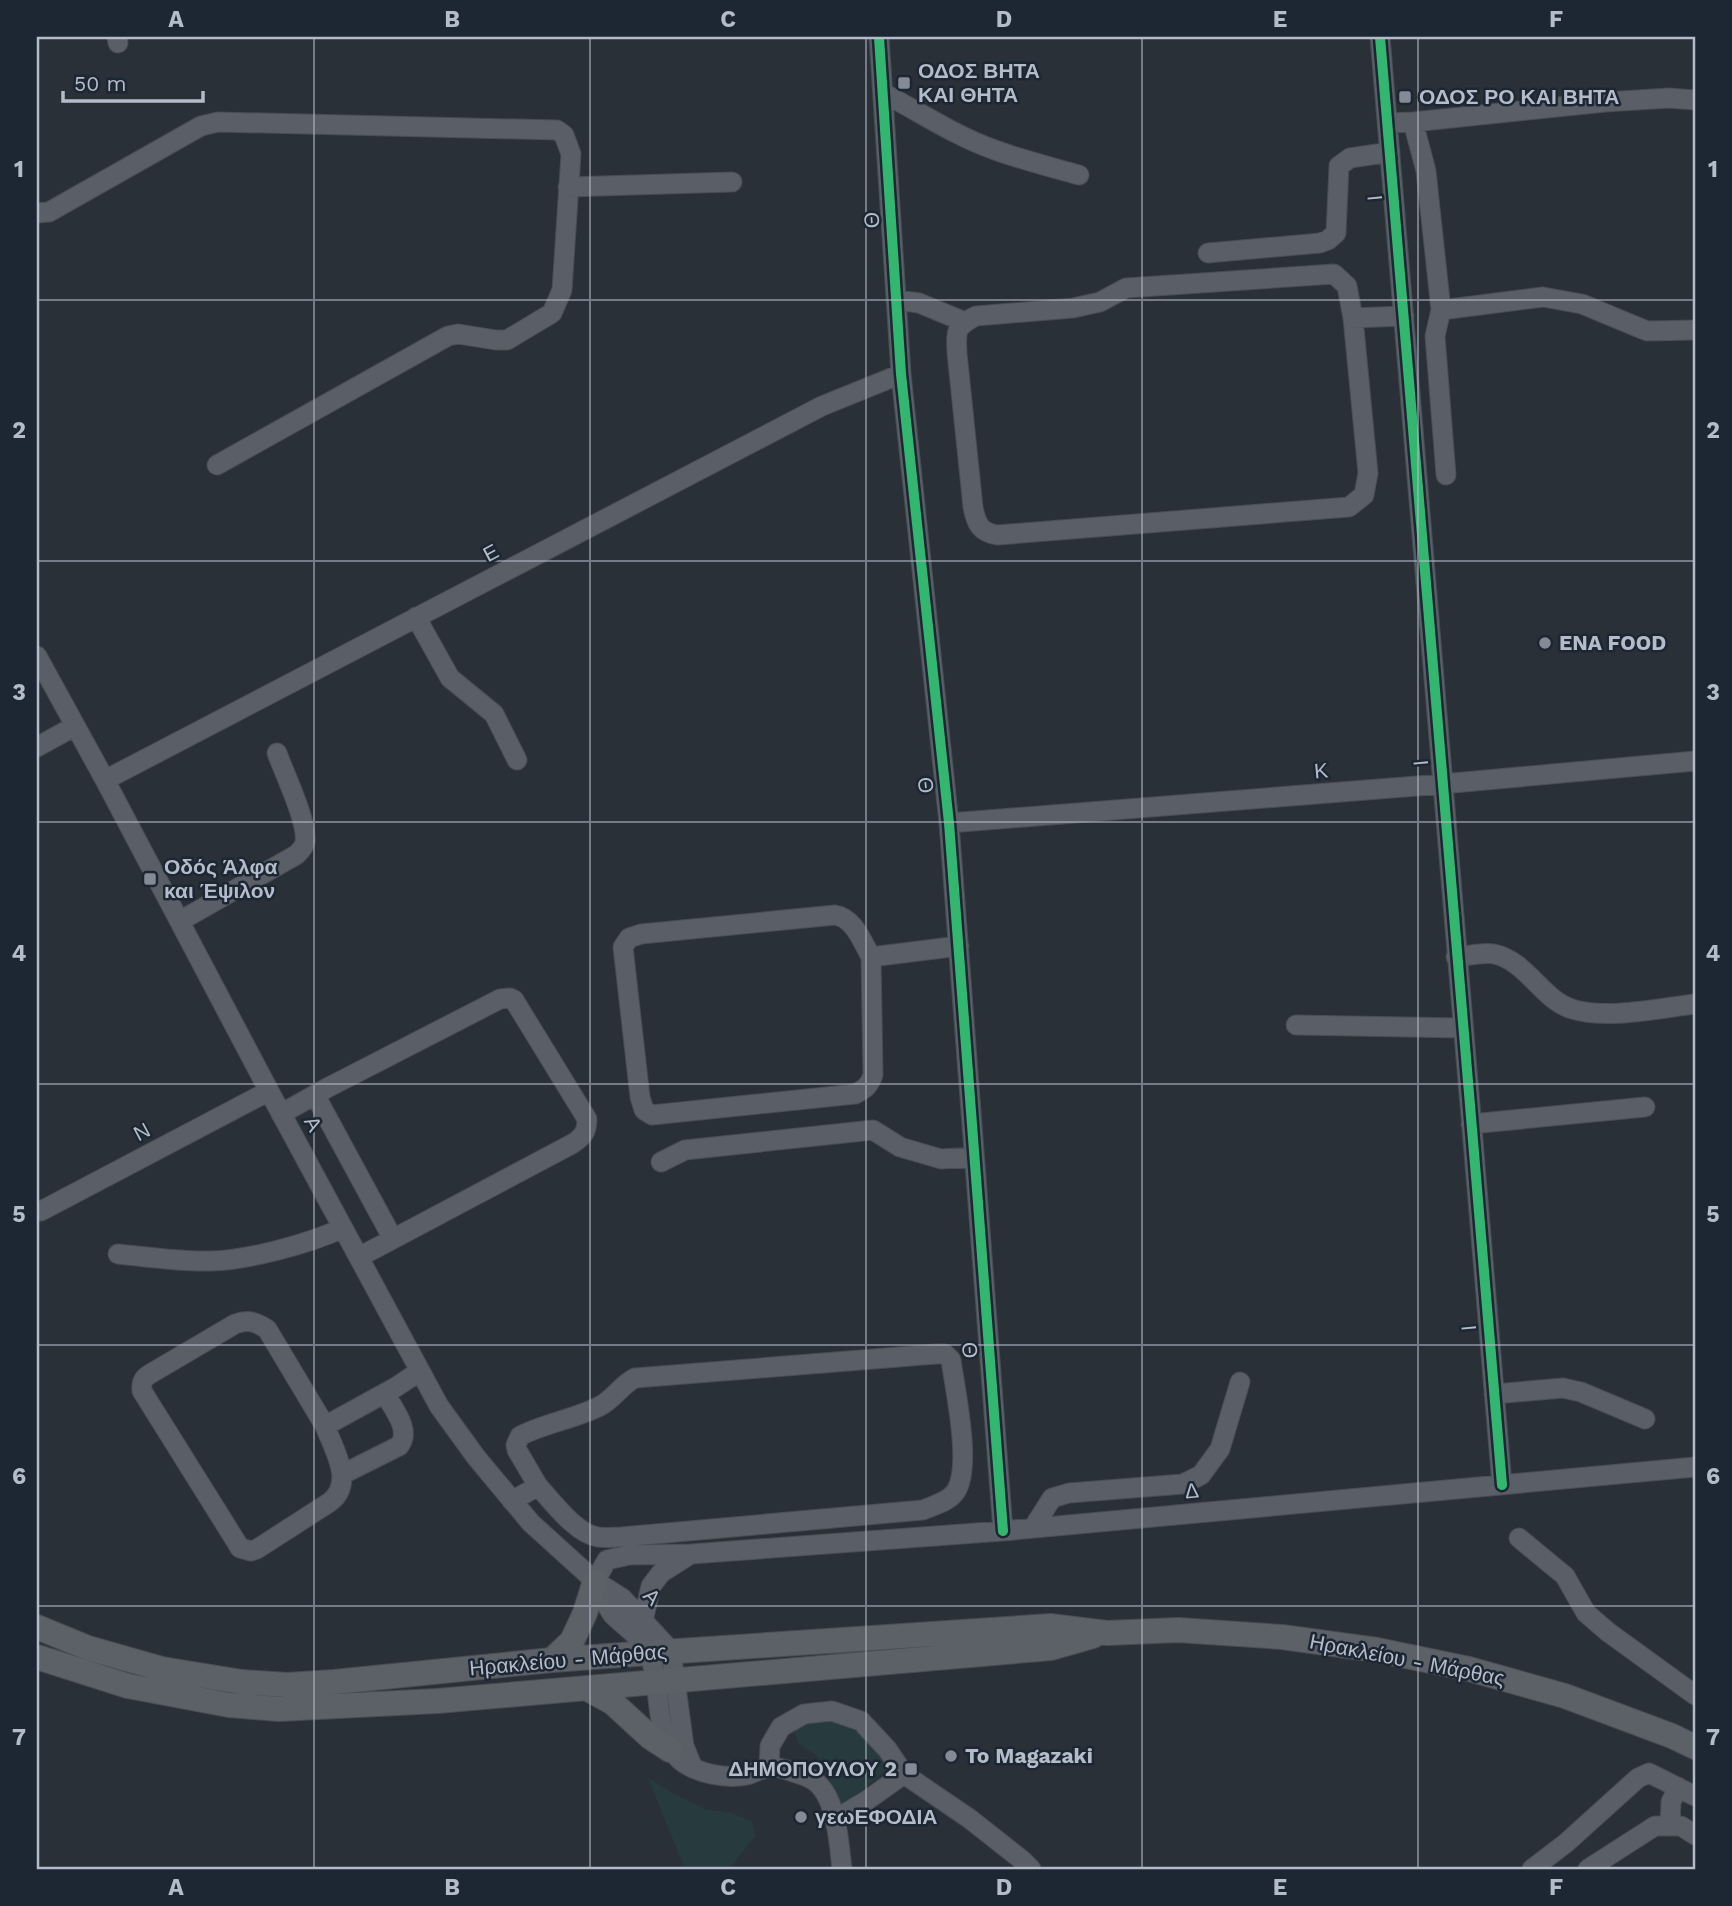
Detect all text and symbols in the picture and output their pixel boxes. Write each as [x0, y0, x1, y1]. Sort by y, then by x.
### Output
text: A [168, 6, 184, 33]
text: B [444, 6, 460, 33]
text: C [720, 6, 736, 33]
text: D [996, 6, 1012, 33]
text: E [1273, 6, 1287, 33]
text: F [1549, 6, 1563, 33]
place label: ΟΔΟΣ ΒΗΤΑ ΚΑΙ ΘΗΤΑ [918, 58, 1040, 107]
scale bar [63, 60, 203, 104]
text: 50 m [74, 71, 126, 96]
marker: ΟΔΟΣ ΒΗΤΑ ΚΑΙ ΘΗΤΑ [896, 75, 912, 91]
place label: ΟΔΟΣ ΡΟ ΚΑΙ ΒΗΤΑ [1419, 84, 1620, 109]
marker: ΟΔΟΣ ΡΟ ΚΑΙ ΒΗΤΑ [1397, 89, 1413, 105]
text: 1 [14, 156, 24, 183]
text: 1 [1708, 156, 1718, 183]
street label: Ι [1362, 194, 1387, 202]
street label: Θ [858, 211, 885, 229]
text: 2 [12, 417, 26, 444]
text: 2 [1706, 417, 1720, 444]
street label: Ε [479, 538, 503, 567]
place label: ENA FOOD [1559, 630, 1666, 655]
marker: ENA FOOD [1537, 635, 1553, 651]
text: 3 [12, 679, 26, 706]
text: 3 [1706, 679, 1720, 706]
street label: Κ [1313, 757, 1329, 784]
street label: Ι [1408, 759, 1433, 767]
street label: Θ [912, 776, 939, 794]
place label: Οδός Άλφα και Έψιλον [164, 854, 277, 903]
marker: Οδός Άλφα και Έψιλον [142, 871, 158, 887]
text: 4 [12, 940, 27, 967]
text: 4 [1706, 940, 1721, 967]
street label: Α [299, 1112, 328, 1136]
street label: Ν [129, 1117, 154, 1146]
text: 5 [12, 1201, 26, 1228]
text: 5 [1706, 1201, 1720, 1228]
street label: Ι [1456, 1324, 1481, 1332]
street label: Θ [956, 1341, 983, 1359]
text: 6 [12, 1463, 26, 1490]
text: 6 [1706, 1463, 1720, 1490]
street label: Δ [1184, 1477, 1200, 1504]
street label: Α [638, 1583, 666, 1610]
street label: Ηρακλείου - Μάρθας [1308, 1628, 1507, 1691]
street label: Ηρακλείου - Μάρθας [468, 1638, 668, 1681]
text: 7 [12, 1724, 26, 1751]
text: 7 [1706, 1724, 1720, 1751]
place label: To Magazaki [965, 1743, 1093, 1768]
marker: To Magazaki [943, 1748, 959, 1764]
place label: ΔΗΜΟΠΟΥΛΟΥ 2 [728, 1756, 897, 1781]
marker: ΔΗΜΟΠΟΥΛΟΥ 2 [903, 1761, 919, 1777]
place label: γεωΕΦΟΔΙΑ [815, 1804, 938, 1829]
marker: γεωΕΦΟΔΙΑ [793, 1809, 809, 1825]
text: A [168, 1874, 184, 1901]
text: B [444, 1874, 460, 1901]
text: C [720, 1874, 736, 1901]
text: D [996, 1874, 1012, 1901]
text: E [1273, 1874, 1287, 1901]
text: F [1549, 1874, 1563, 1901]

